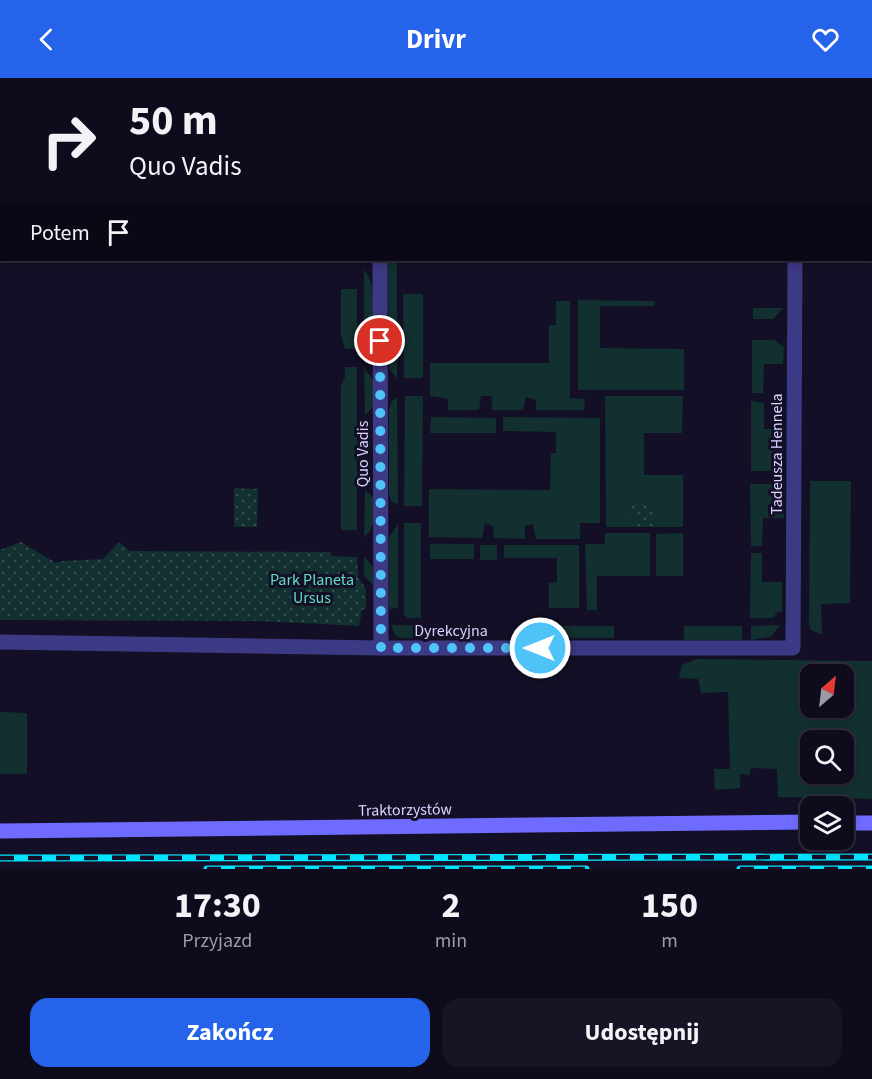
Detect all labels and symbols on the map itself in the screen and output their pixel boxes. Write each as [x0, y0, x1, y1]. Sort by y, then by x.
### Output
pin [354, 315, 405, 366]
street label: Tadeusza Hennela [766, 393, 788, 515]
street label: Quo Vadis [352, 420, 374, 487]
park label: Park Planeta Ursus [270, 569, 354, 609]
position arrow [508, 616, 572, 680]
street label: Dyrekcyjna [414, 620, 488, 642]
north arrow [800, 664, 854, 718]
street label: Traktorzystów [358, 798, 453, 822]

